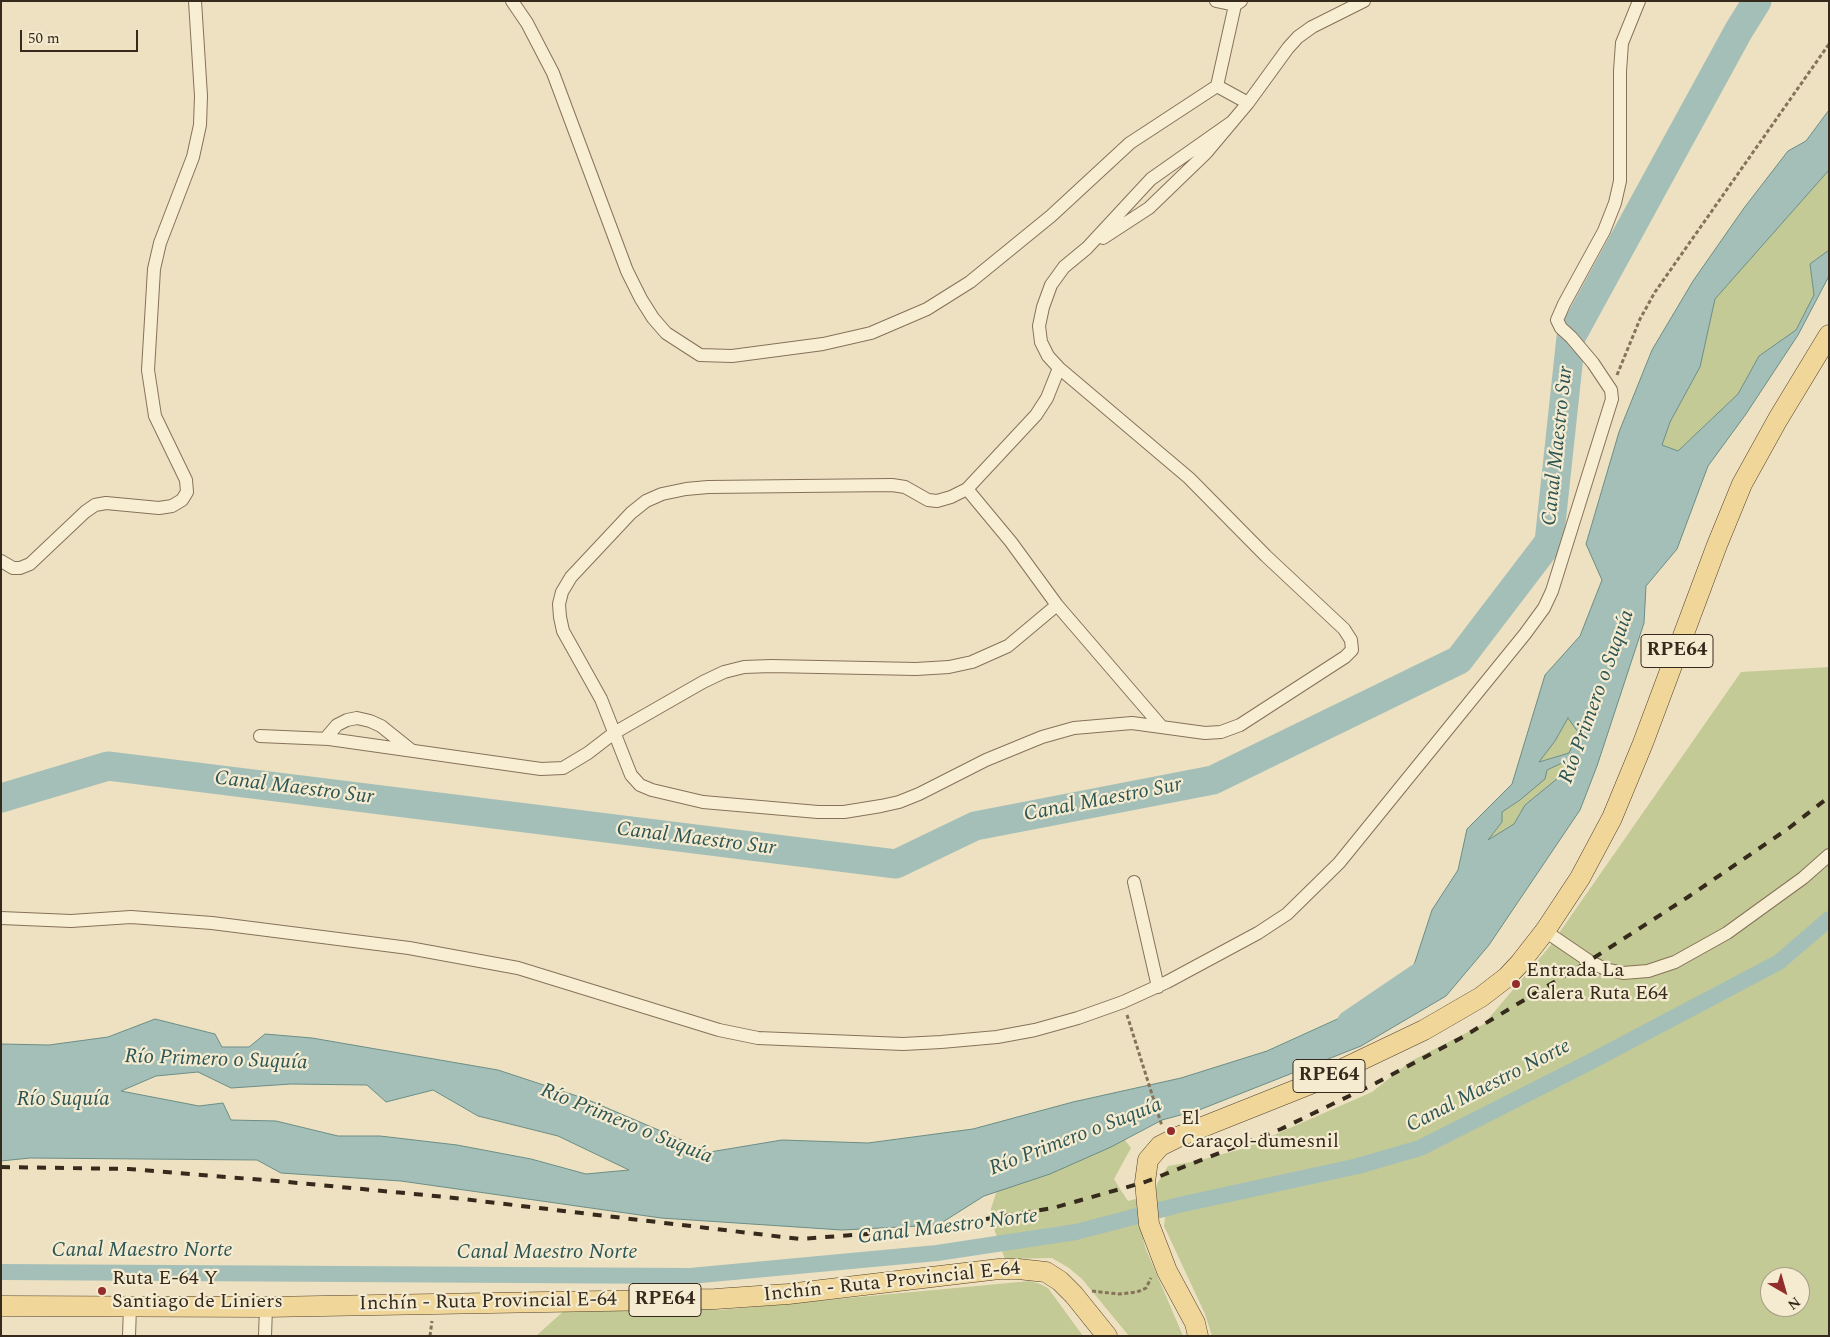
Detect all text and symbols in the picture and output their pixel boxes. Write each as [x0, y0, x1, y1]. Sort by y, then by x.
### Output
scale bar [22, 20, 140, 52]
text: 50 m [28, 27, 60, 50]
water label: Canal Maestro Sur [1538, 365, 1580, 527]
water label: Río Primero o Suquía [1555, 607, 1641, 787]
road number: RPE64 [1641, 634, 1713, 668]
water label: Canal Maestro Sur [213, 767, 375, 811]
water label: Canal Maestro Sur [1022, 773, 1184, 829]
water label: Canal Maestro Sur [615, 818, 777, 862]
place label: Entrada La Calera Ruta E64 [1526, 960, 1668, 1007]
marker: Entrada La Calera Ruta E64 [1510, 978, 1522, 990]
water label: Canal Maestro Norte [1403, 1035, 1575, 1139]
water label: Río Primero o Suquía [124, 1045, 308, 1077]
road number: RPE64 [1293, 1060, 1365, 1092]
water label: Río Primero o Suquía [536, 1079, 716, 1171]
water label: Río Suquía [16, 1088, 110, 1114]
water label: Río Primero o Suquía [986, 1093, 1166, 1183]
place label: El Caracol-dumesnil [1181, 1108, 1339, 1155]
marker: El Caracol-dumesnil [1165, 1125, 1177, 1137]
water label: Canal Maestro Norte [857, 1204, 1039, 1252]
water label: Canal Maestro Norte [51, 1239, 233, 1265]
water label: Canal Maestro Norte [456, 1241, 638, 1267]
street label: Inchín - Ruta Provincial E-64 [762, 1258, 1022, 1308]
north arrow [1760, 1267, 1810, 1317]
place label: Ruta E-64 Y Santiago de Liniers [112, 1268, 283, 1315]
road number: RPE64 [629, 1284, 701, 1316]
marker: Ruta E-64 Y Santiago de Liniers [96, 1285, 108, 1297]
street label: Inchín - Ruta Provincial E-64 [359, 1289, 617, 1317]
text: N [1783, 1292, 1805, 1315]

